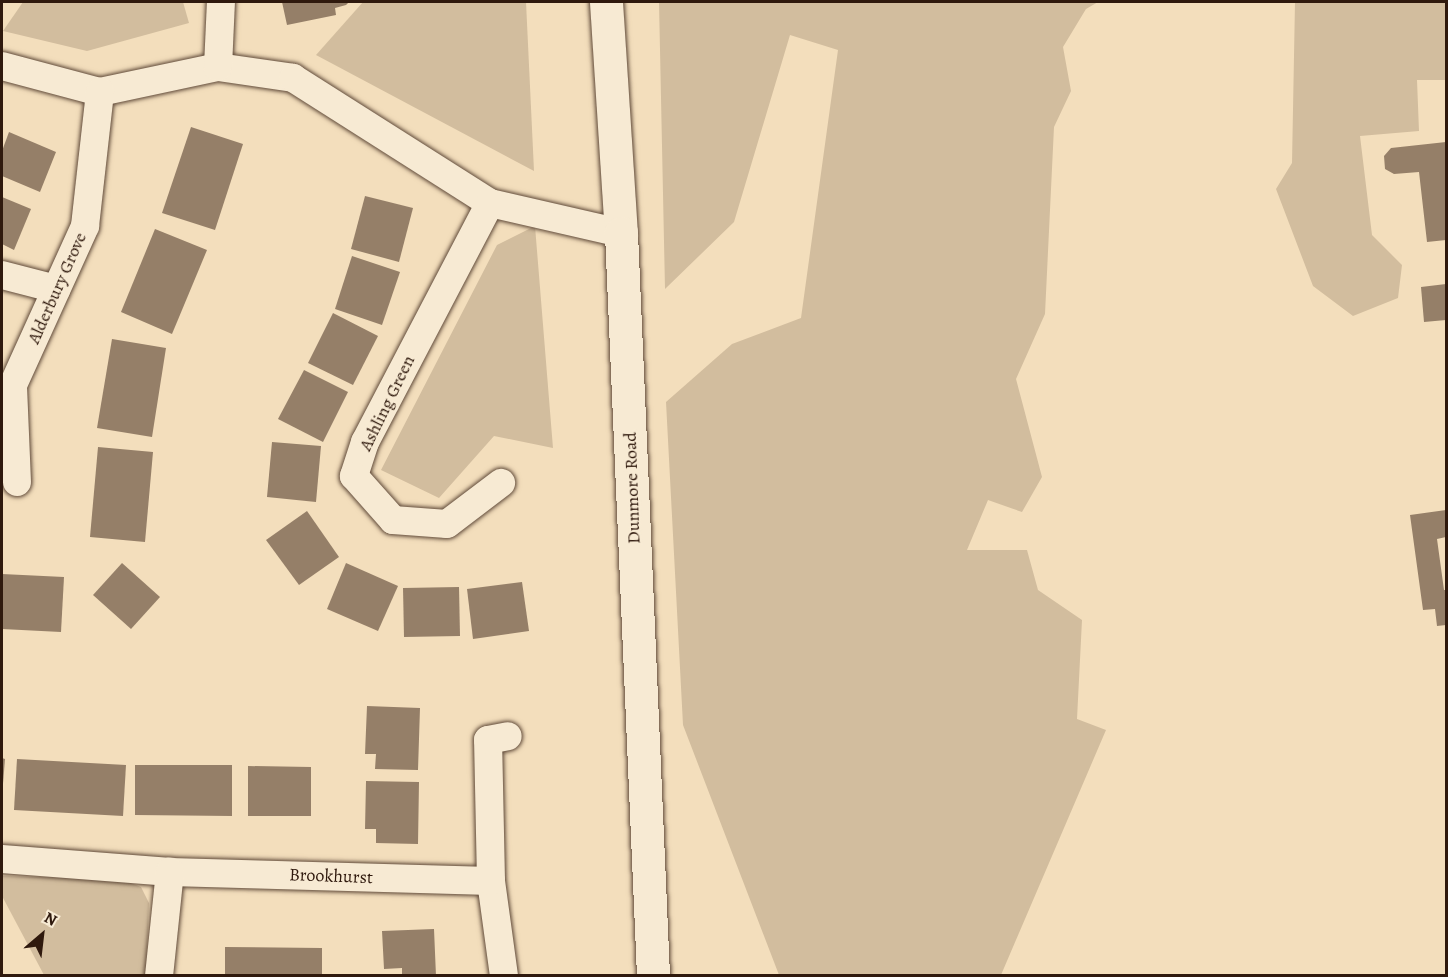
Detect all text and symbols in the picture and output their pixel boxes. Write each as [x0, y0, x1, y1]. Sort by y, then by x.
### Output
street label: Alderbury Grove [23, 229, 91, 347]
street label: Ashling Green [355, 352, 419, 454]
street label: Dunmore Road [619, 432, 645, 544]
street label: Brookhurst [289, 864, 373, 888]
north arrow [12, 905, 72, 965]
text: N [40, 907, 61, 932]

